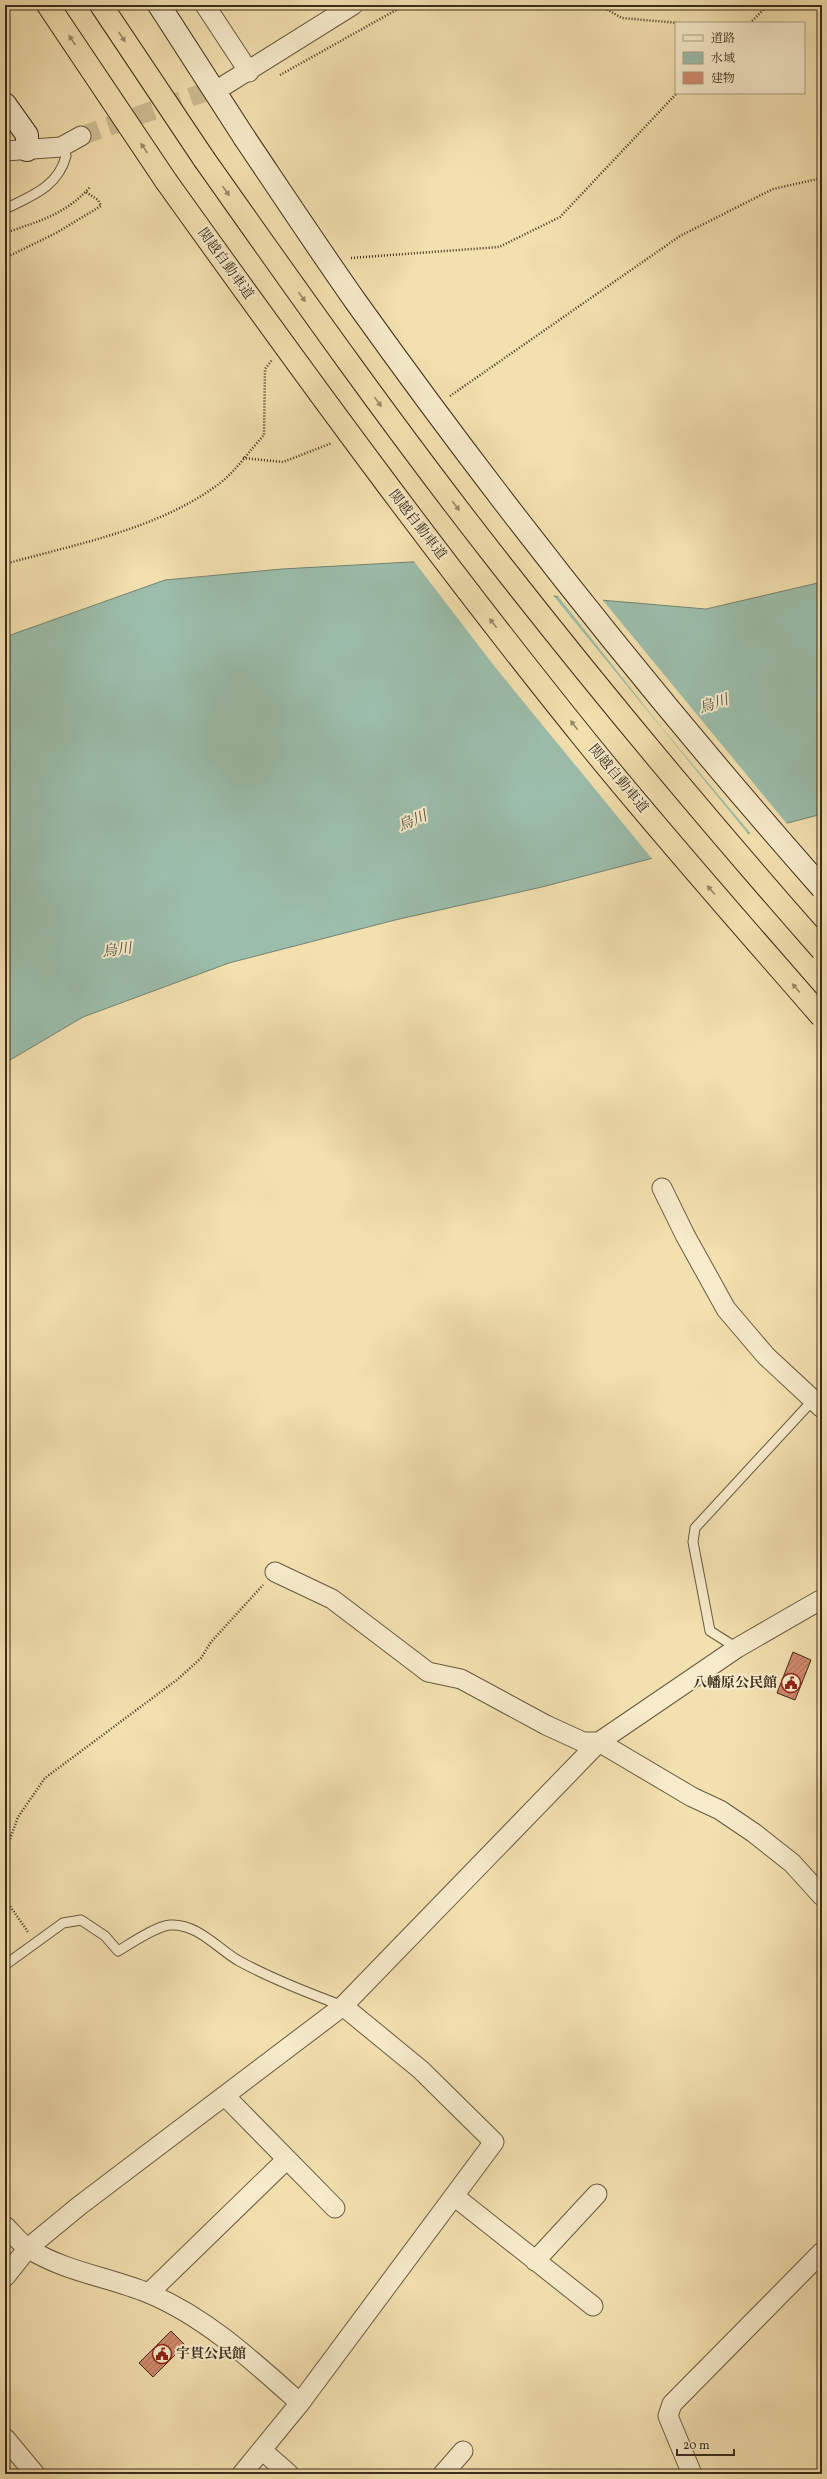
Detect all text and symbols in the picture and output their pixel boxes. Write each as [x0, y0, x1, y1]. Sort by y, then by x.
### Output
legend [675, 22, 805, 94]
text: 道路 [711, 31, 735, 47]
one-way arrow [118, 32, 126, 43]
one-way arrow [68, 35, 76, 45]
text: 水域 [711, 51, 735, 67]
text: 建物 [711, 71, 735, 87]
one-way arrow [140, 143, 148, 153]
one-way arrow [222, 185, 230, 196]
street label: 関越自動車道 [193, 224, 257, 304]
one-way arrow [297, 291, 306, 302]
one-way arrow [374, 396, 383, 407]
street label: 関越自動車道 [384, 486, 450, 564]
one-way arrow [452, 500, 460, 511]
one-way arrow [489, 618, 498, 629]
water label: 烏川 [696, 690, 733, 720]
one-way arrow [570, 720, 578, 731]
street label: 関越自動車道 [584, 741, 652, 817]
water label: 烏川 [395, 806, 433, 838]
one-way arrow [707, 884, 716, 895]
water label: 烏川 [101, 938, 135, 963]
one-way arrow [792, 982, 801, 993]
public building icon: 八幡原公民館 [780, 1672, 802, 1694]
place label: 八幡原公民館 [693, 1674, 777, 1693]
public building icon: 宇貫公民館 [151, 2343, 173, 2365]
place label: 宇貫公民館 [176, 2345, 246, 2364]
scale bar [677, 2431, 734, 2457]
text: 20 m [683, 2438, 710, 2454]

